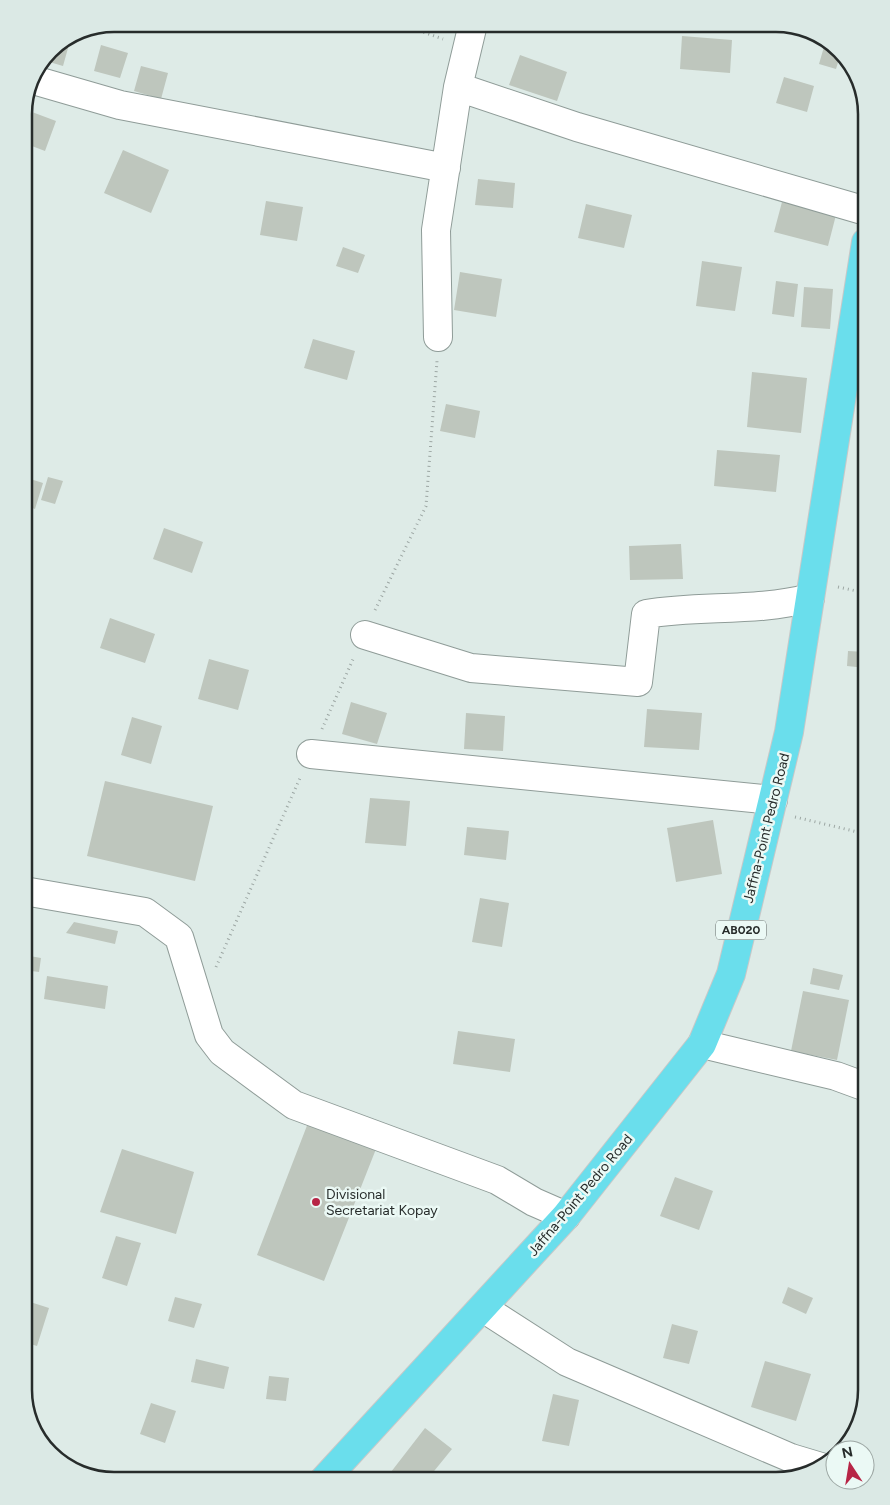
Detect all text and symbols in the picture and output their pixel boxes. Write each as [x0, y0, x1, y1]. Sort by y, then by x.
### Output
street label: Jaffna-Point Pedro Road [740, 751, 793, 905]
road number: AB020 [716, 920, 766, 940]
street label: Jaffna-Point Pedro Road [524, 1131, 636, 1260]
place label: Divisional Secretariat Kopay [326, 1186, 438, 1219]
marker: Divisional Secretariat Kopay [310, 1196, 322, 1208]
north arrow [825, 1440, 875, 1490]
text: N [840, 1443, 854, 1462]

